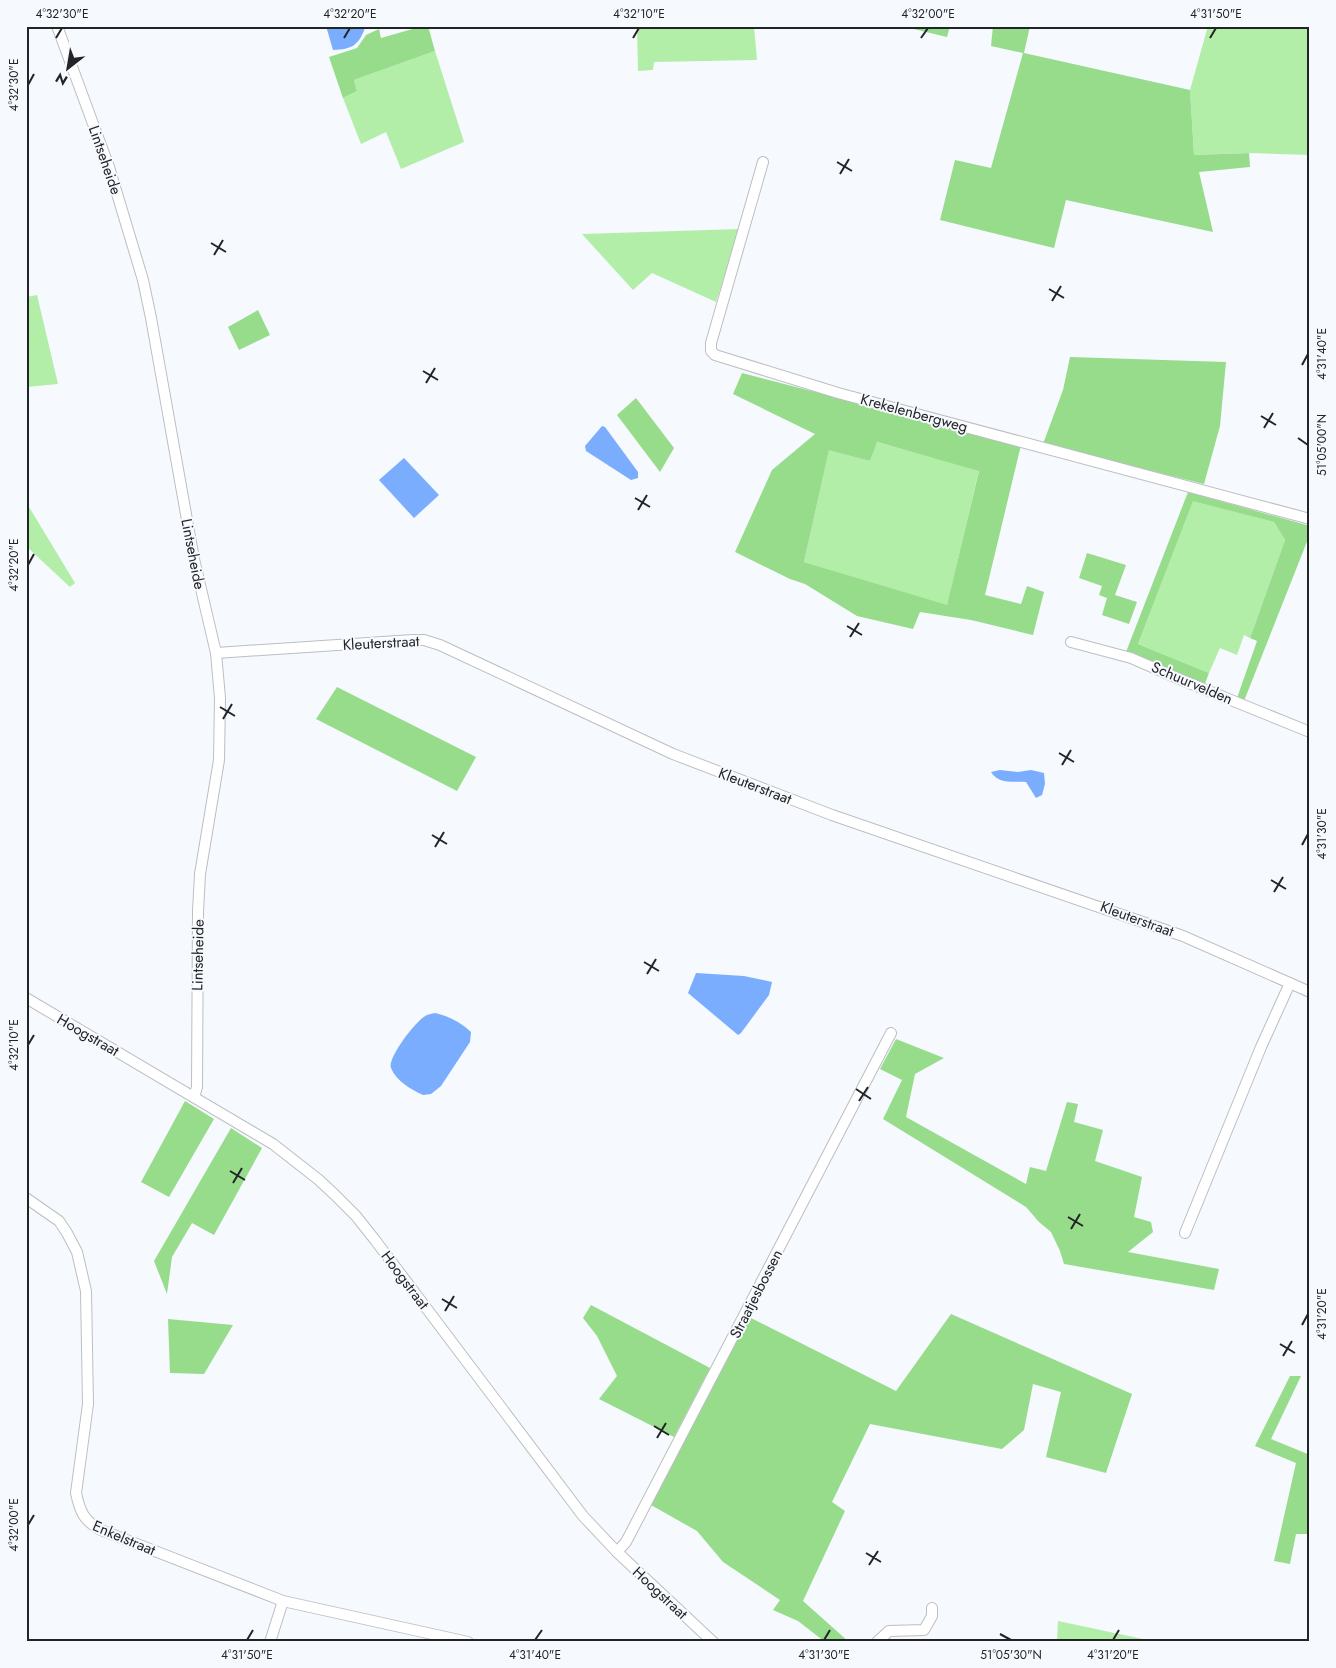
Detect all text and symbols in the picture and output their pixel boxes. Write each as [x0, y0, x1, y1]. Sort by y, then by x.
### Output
text: 4°32'30"E [35, 5, 89, 23]
text: 4°32'20"E [323, 5, 377, 23]
text: 4°32'10"E [613, 5, 665, 23]
text: 4°32'00"E [901, 5, 955, 23]
text: 4°31'50"E [1190, 5, 1242, 23]
north arrow [42, 42, 92, 92]
text: 4°32'30"E [5, 58, 23, 112]
text: N [51, 68, 71, 91]
street label: Lintseheide [83, 123, 127, 198]
text: 4°31'40"E [1313, 328, 1331, 380]
street label: Krekelenbergweg [858, 388, 970, 438]
text: 51°05'00"N [1313, 414, 1331, 476]
street label: Lintseheide [175, 517, 211, 592]
text: 4°32'20"E [5, 538, 23, 592]
street label: Kleuterstraat [342, 630, 420, 656]
street label: Schuurvelden [1148, 656, 1236, 710]
street label: Kleuterstraat [715, 762, 795, 810]
text: 4°31'30"E [1313, 808, 1331, 860]
street label: Kleuterstraat [1097, 896, 1177, 943]
street label: Lintseheide [186, 919, 210, 991]
street label: Hoogstraat [53, 1008, 123, 1062]
text: 4°32'10"E [5, 1019, 23, 1071]
street label: Hoogstraat [376, 1246, 435, 1314]
street label: Straatjesbossen [724, 1246, 788, 1342]
text: 4°31'20"E [1313, 1288, 1331, 1340]
text: 4°32'00"E [5, 1498, 23, 1552]
street label: Enkelstraat [89, 1515, 159, 1561]
street label: Hoogstraat [627, 1562, 693, 1625]
text: 4°31'50"E [221, 1646, 273, 1664]
text: 4°31'40"E [509, 1646, 561, 1664]
text: 4°31'30"E [798, 1646, 850, 1664]
text: 51°05'30"N [980, 1646, 1042, 1664]
text: 4°31'20"E [1087, 1646, 1139, 1664]

